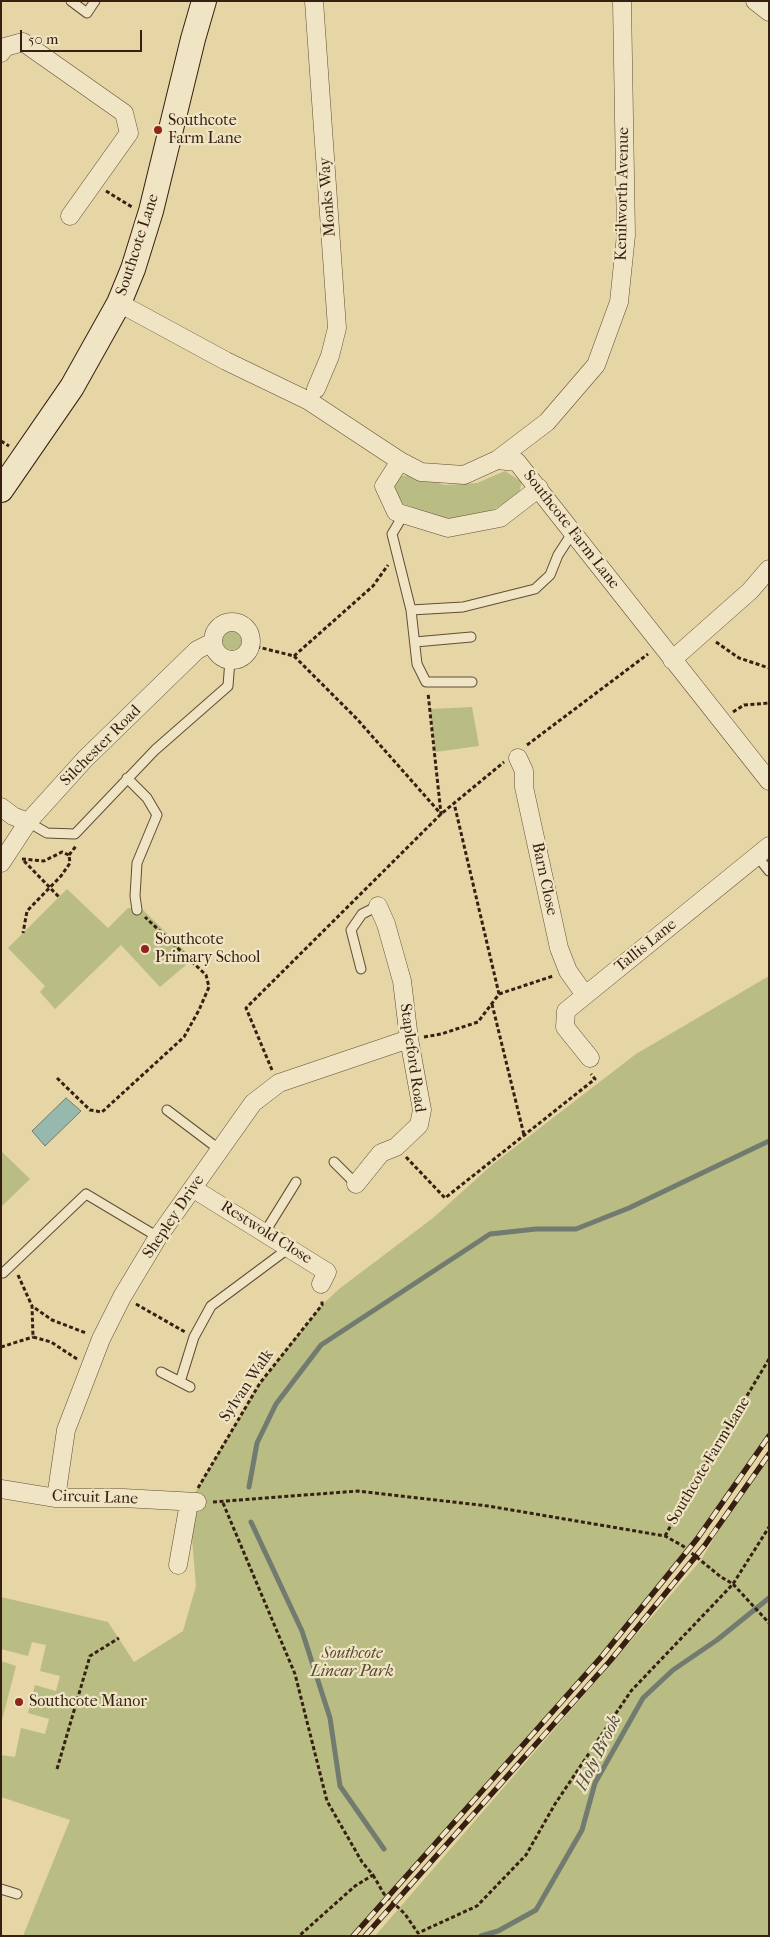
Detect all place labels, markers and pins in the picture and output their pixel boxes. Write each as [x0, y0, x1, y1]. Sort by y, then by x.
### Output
place label: Southcote Farm Lane [168, 111, 242, 149]
marker: Southcote Farm Lane [152, 124, 164, 136]
place label: Southcote Primary School [155, 930, 260, 968]
marker: Southcote Primary School [139, 943, 151, 955]
place label: Southcote Manor [29, 1692, 147, 1712]
marker: Southcote Manor [13, 1696, 25, 1708]

